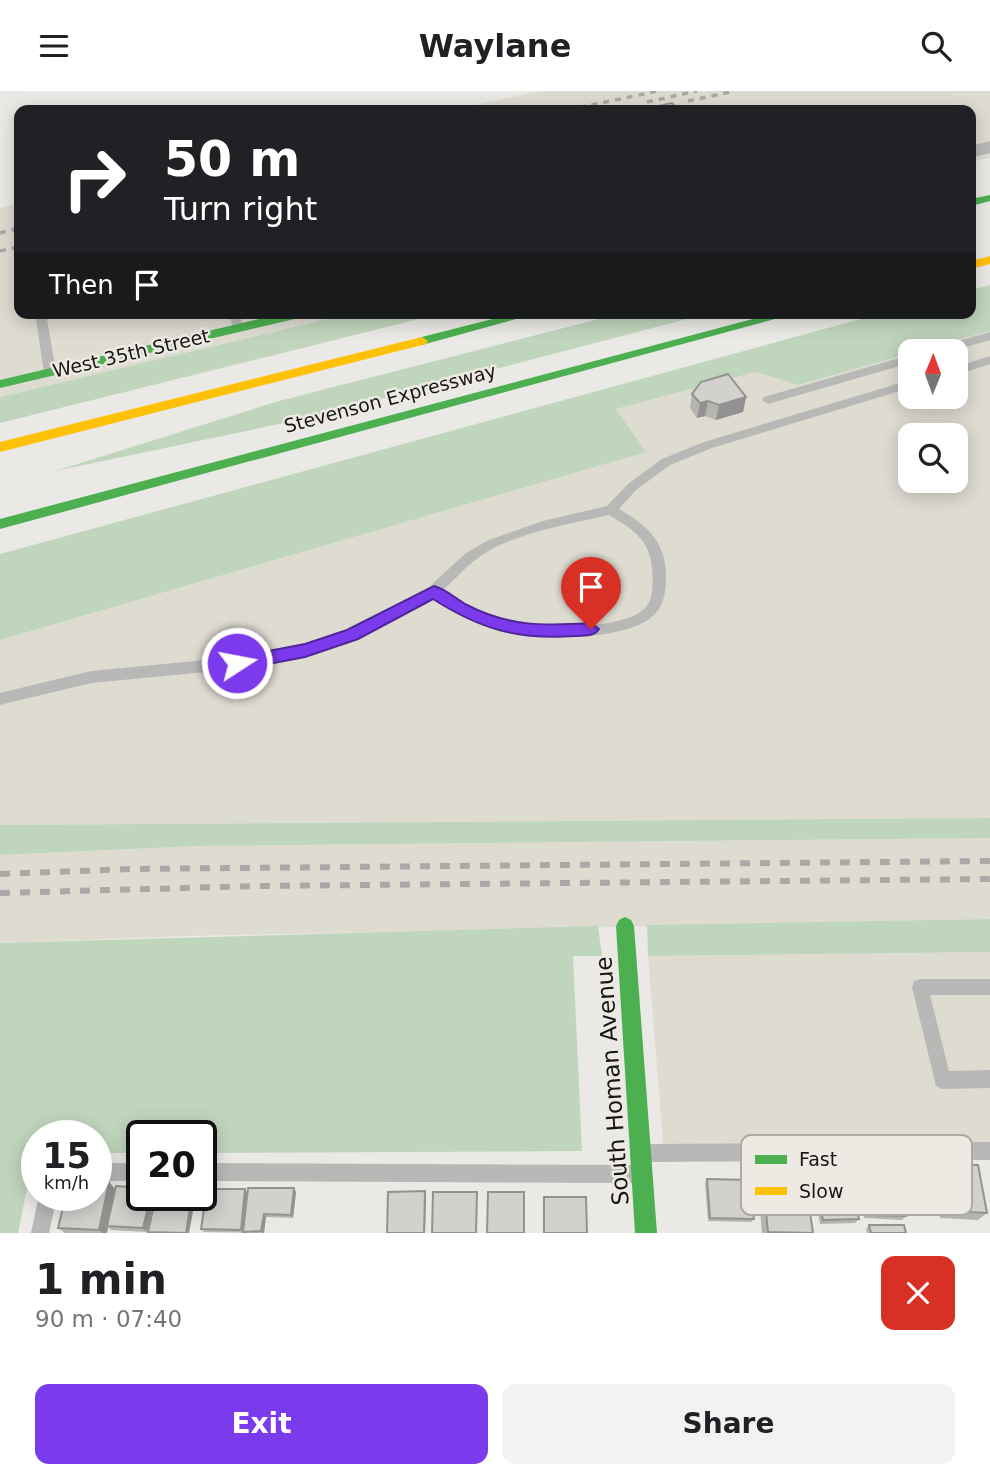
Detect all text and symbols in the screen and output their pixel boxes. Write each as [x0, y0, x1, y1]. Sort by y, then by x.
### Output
icon: menu [35, 27, 73, 65]
text: Waylane [419, 27, 571, 65]
icon: search [917, 27, 955, 65]
text: 50 m [164, 131, 300, 188]
icon: right [49, 133, 140, 224]
text: Turn right [164, 190, 317, 228]
icon: arrive [128, 266, 166, 304]
text: Then [49, 270, 114, 300]
street label: West 35th Street [50, 324, 212, 382]
north arrow [898, 339, 968, 409]
map controls [898, 339, 968, 493]
street label: Stevenson Expressway [282, 359, 498, 437]
button: search [898, 423, 968, 493]
pin [561, 557, 621, 629]
icon: arrive [572, 568, 610, 606]
position arrow [200, 626, 274, 700]
street label: South Homan Avenue [590, 956, 634, 1206]
speed limit sign: 20 [126, 1120, 217, 1211]
legend [741, 1135, 972, 1215]
text: 15 [42, 1136, 91, 1176]
text: Fast [799, 1148, 837, 1170]
text: km/h [44, 1172, 89, 1193]
text: Slow [799, 1180, 844, 1202]
text: 1 min [35, 1255, 167, 1304]
button: close [881, 1256, 955, 1330]
text: 90 m · 07:40 [35, 1306, 182, 1332]
button: Exit [35, 1384, 488, 1464]
button: Share [502, 1384, 955, 1464]

